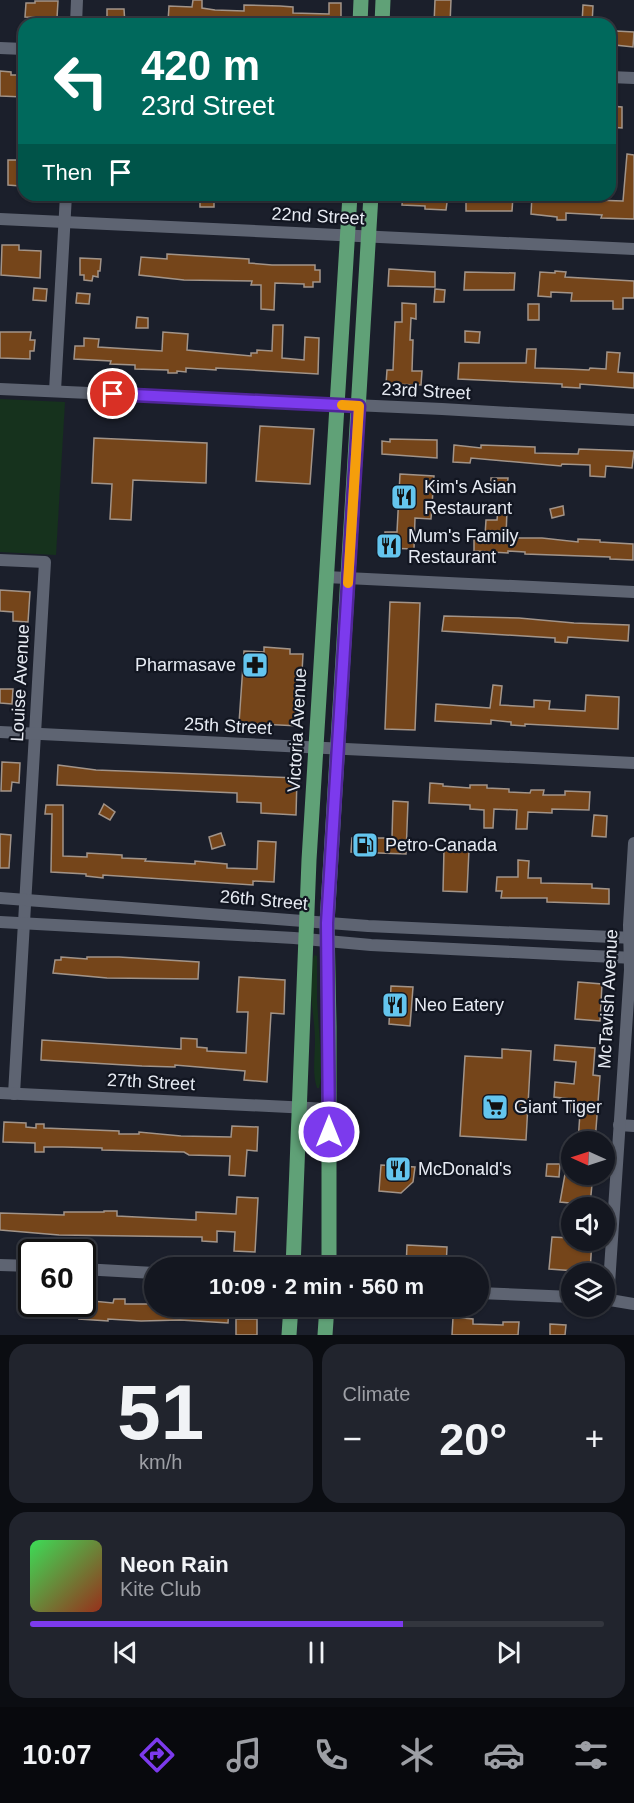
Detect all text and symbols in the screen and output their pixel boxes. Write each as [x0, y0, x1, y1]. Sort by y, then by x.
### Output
icon: left [42, 42, 120, 120]
text: 420 m [141, 42, 260, 89]
text: 23rd Street [141, 91, 275, 121]
icon: arrive [104, 156, 137, 189]
text: Then [42, 160, 92, 185]
street label: 22nd Street [271, 204, 365, 228]
pin [87, 368, 138, 419]
icon: arrive [96, 377, 129, 410]
street label: 23rd Street [381, 379, 471, 403]
place label: Kim's Asian Restaurant [424, 477, 516, 518]
restaurant icon: Kim's Asian Restaurant [389, 482, 419, 512]
place label: Mum's Family Restaurant [408, 526, 518, 567]
restaurant icon: Mum's Family Restaurant [374, 531, 404, 561]
street label: Louise Avenue [7, 624, 33, 742]
pharmacy icon: Pharmasave [240, 650, 270, 680]
place label: Pharmasave [135, 655, 236, 675]
street label: Victoria Avenue [284, 667, 310, 793]
street label: 25th Street [184, 714, 272, 738]
fuel station icon: Petro-Canada [350, 830, 380, 860]
place label: Petro-Canada [385, 835, 498, 855]
street label: 26th Street [219, 886, 309, 914]
street label: McTavish Avenue [594, 929, 622, 1069]
restaurant icon: Neo Eatery [380, 990, 410, 1020]
place label: Neo Eatery [414, 995, 504, 1015]
street label: 27th Street [107, 1070, 195, 1094]
supermarket icon: Giant Tiger [480, 1092, 510, 1122]
place label: Giant Tiger [514, 1097, 602, 1117]
position arrow [297, 1100, 361, 1164]
north arrow [561, 1131, 615, 1185]
map controls [561, 1131, 615, 1317]
restaurant icon: McDonald's [383, 1154, 413, 1184]
place label: McDonald's [418, 1159, 511, 1179]
button: sound [561, 1197, 615, 1251]
speed limit sign: 60 [18, 1239, 96, 1317]
button: layers [561, 1263, 615, 1317]
text: 10:09 · 2 min · 560 m [209, 1274, 424, 1299]
text: 51 [117, 1368, 204, 1456]
text: Climate [343, 1383, 410, 1405]
text: 20° [439, 1414, 507, 1465]
text: − [343, 1420, 362, 1457]
text: + [585, 1420, 604, 1457]
text: km/h [139, 1451, 182, 1473]
text: Neon Rain [120, 1552, 229, 1577]
text: Kite Club [120, 1578, 201, 1600]
icon: previous [109, 1636, 142, 1669]
icon: pause [300, 1636, 333, 1669]
icon: next [492, 1636, 525, 1669]
icon: directions [136, 1734, 178, 1776]
icon: music [223, 1734, 265, 1776]
icon: phone [310, 1734, 352, 1776]
icon: climate [396, 1734, 438, 1776]
icon: car [483, 1734, 525, 1776]
icon: filters [570, 1734, 612, 1776]
text: 10:07 [22, 1740, 91, 1770]

